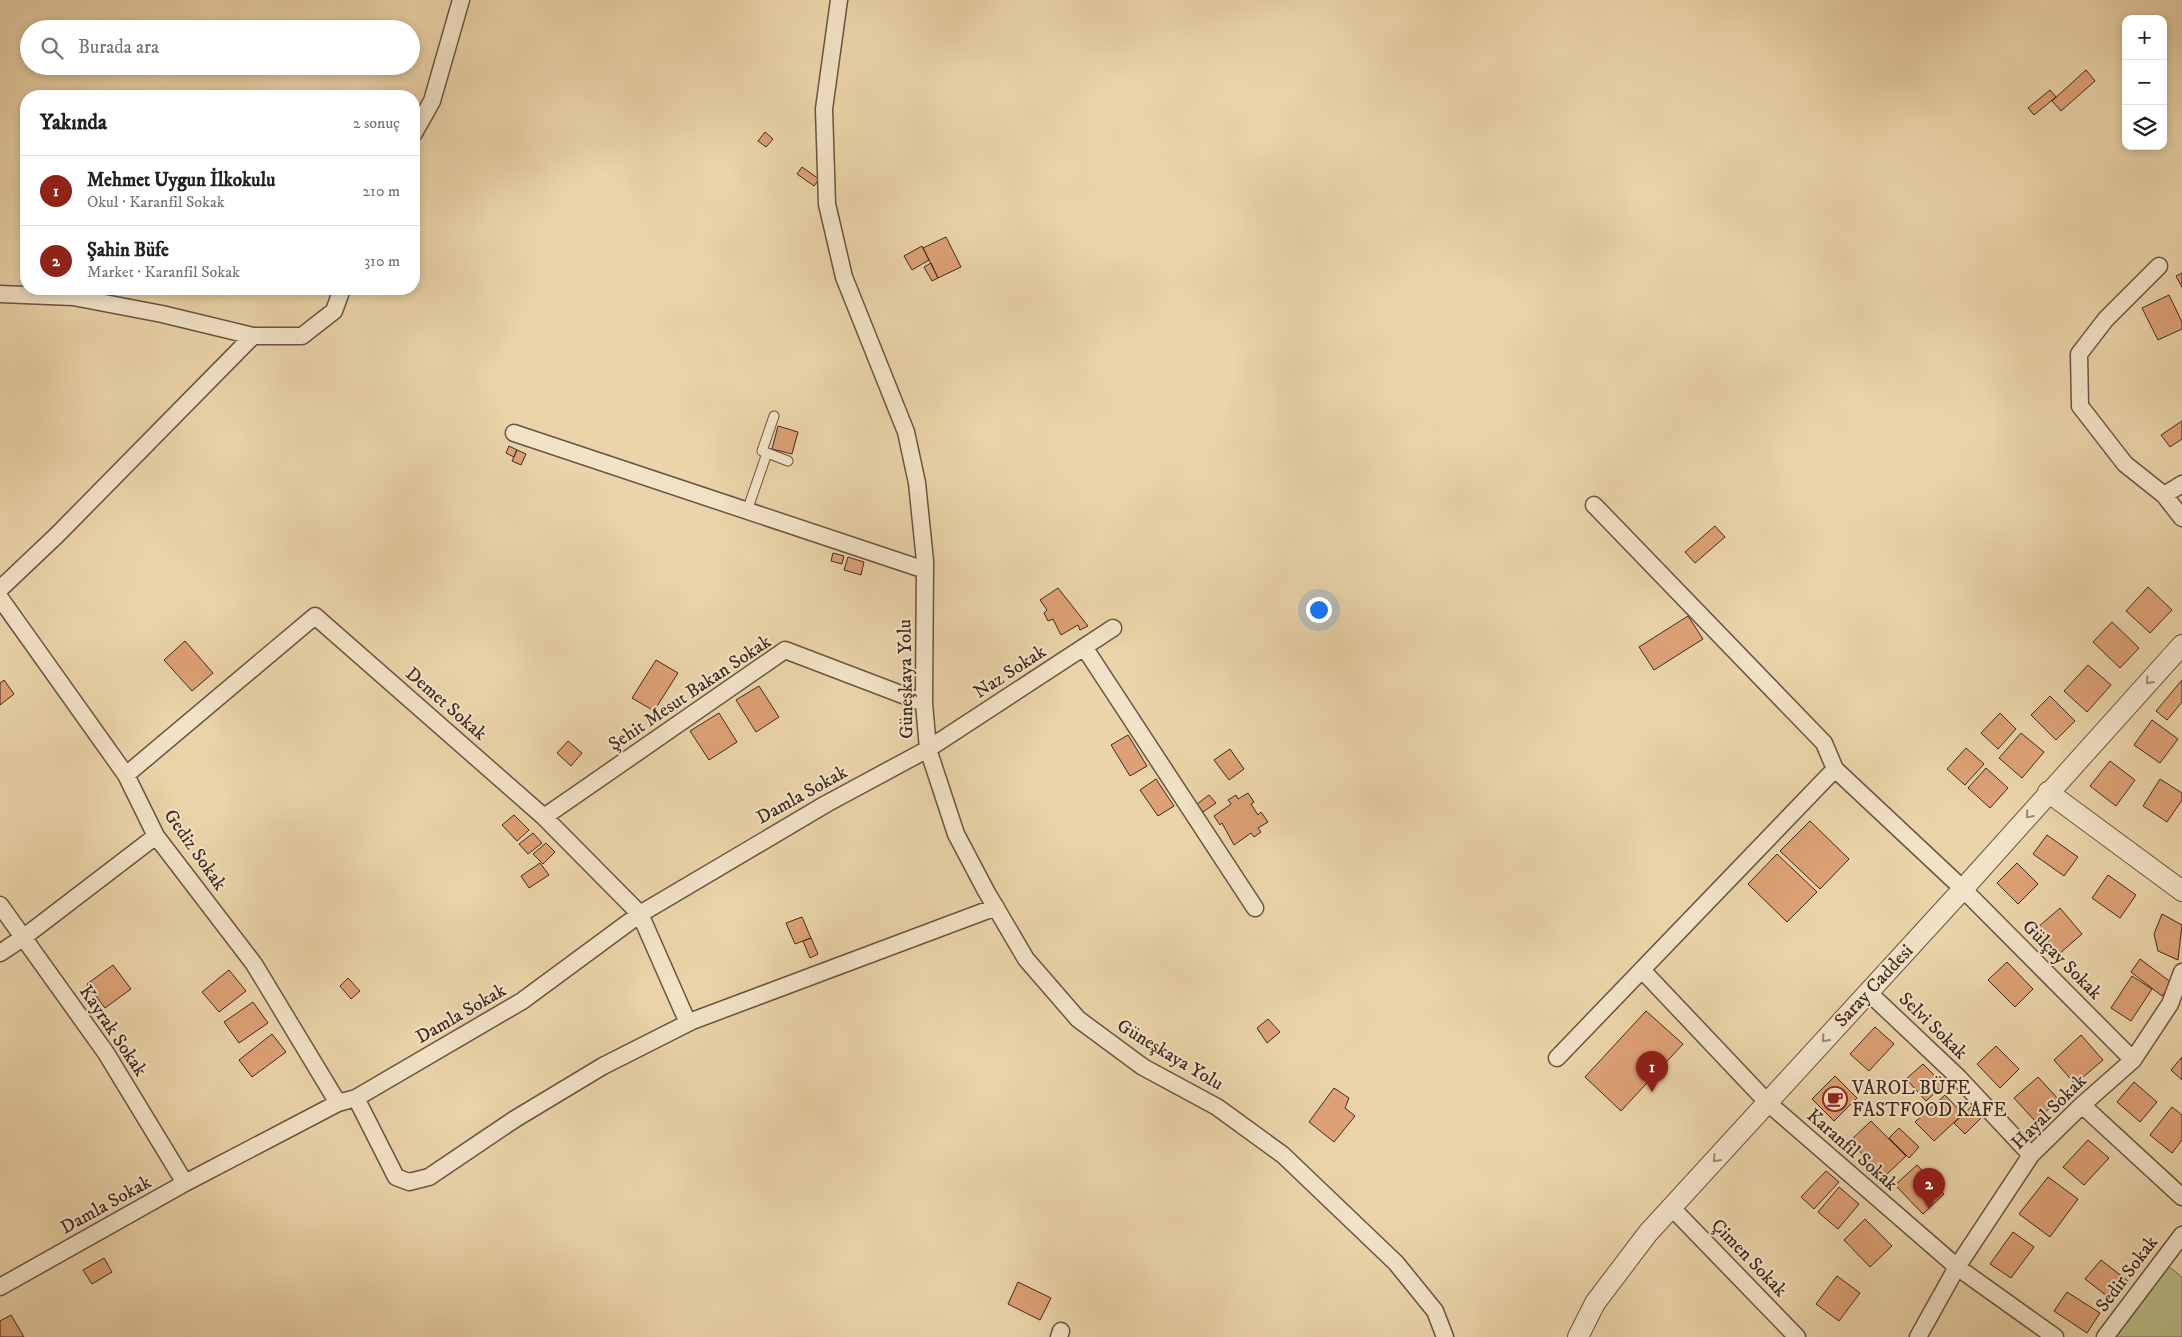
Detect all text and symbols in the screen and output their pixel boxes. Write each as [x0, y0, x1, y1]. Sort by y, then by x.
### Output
map controls [2122, 15, 2167, 150]
button: + [2122, 15, 2167, 60]
search box [20, 20, 420, 75]
icon: search [38, 34, 66, 62]
text: Burada ara [78, 36, 159, 59]
button: − [2122, 60, 2167, 105]
button: layers [2122, 105, 2167, 150]
text: Yakında [40, 110, 107, 136]
text: 2 sonuç [353, 113, 400, 133]
text: Mehmet Uygun İlkokulu [87, 169, 275, 192]
text: 1 [53, 181, 59, 201]
text: 210 m [362, 181, 400, 201]
text: Okul · Karanfil Sokak [87, 192, 225, 212]
text: Şahin Büfe [87, 239, 169, 262]
text: 2 [52, 251, 60, 271]
text: 310 m [364, 251, 400, 271]
text: Market · Karanfil Sokak [87, 262, 240, 282]
your location [1306, 597, 1332, 623]
street label: Güneşkaya Yolu [893, 619, 919, 739]
street label: Şehit Mesut Bakan Sokak [604, 630, 776, 756]
street label: Naz Sokak [970, 640, 1051, 704]
street label: Demet Sokak [401, 662, 492, 746]
one-way arrow [2146, 676, 2155, 685]
street label: Damla Sokak [753, 760, 852, 829]
street label: Gediz Sokak [159, 805, 232, 896]
one-way arrow [2025, 809, 2034, 818]
street label: Gülçay Sokak [2017, 915, 2107, 1005]
street label: Saray Caddesi [1830, 940, 1918, 1032]
street label: Damla Sokak [412, 979, 511, 1049]
street label: Kayrak Sokak [74, 981, 152, 1081]
street label: Selvi Sokak [1894, 988, 1973, 1065]
street label: Güneşkaya Yolu [1113, 1014, 1227, 1096]
one-way arrow [1822, 1033, 1831, 1042]
pin: 1 [1636, 1051, 1668, 1092]
street label: Hayal Sokak [2007, 1069, 2092, 1154]
place label: VAROL BÜFE FASTFOOD KAFE [1851, 1076, 2007, 1122]
cafe icon: VAROL BÜFE FASTFOOD KAFE [1822, 1086, 1848, 1112]
street label: Karanfil Sokak [1802, 1104, 1903, 1196]
one-way arrow [1713, 1154, 1722, 1163]
pin: 2 [1913, 1168, 1945, 1209]
street label: Damla Sokak [57, 1170, 156, 1239]
street label: Çimen Sokak [1706, 1214, 1792, 1302]
street label: Sedir Sokak [2091, 1231, 2163, 1317]

